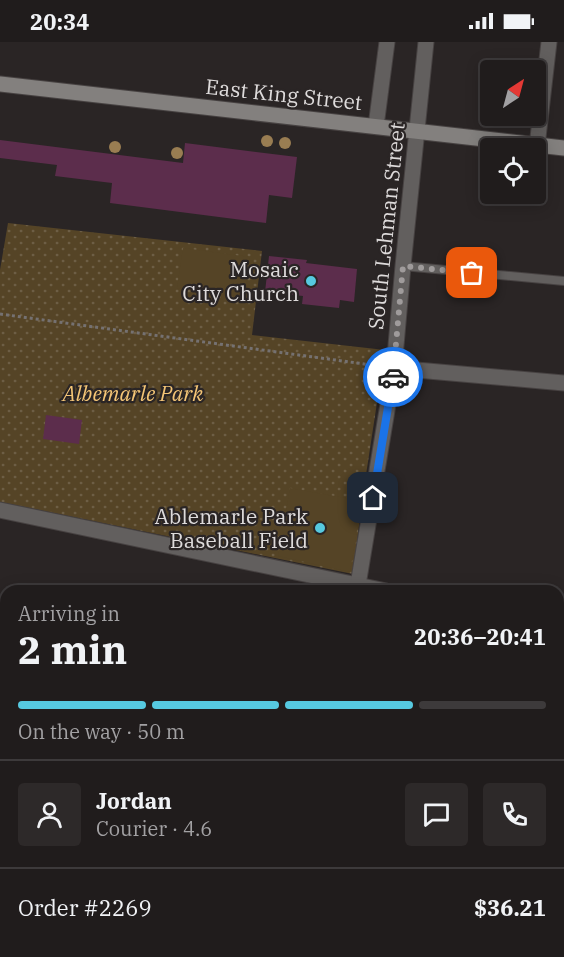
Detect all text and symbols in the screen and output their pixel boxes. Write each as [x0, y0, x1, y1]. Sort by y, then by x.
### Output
text: 20:34 [30, 7, 89, 36]
north arrow [480, 60, 546, 126]
map controls [480, 60, 546, 204]
street label: East King Street [204, 72, 364, 116]
street label: South Lehman Street [361, 121, 411, 331]
button: locate [480, 138, 546, 204]
pin [446, 247, 497, 298]
place label: Mosaic City Church [182, 255, 299, 307]
icon: bag [455, 256, 488, 289]
marker: Mosaic City Church [304, 274, 318, 288]
courier [363, 347, 423, 407]
icon: car [377, 361, 410, 394]
park label: Albemarle Park [60, 379, 204, 407]
pin [347, 472, 398, 523]
icon: home [356, 481, 389, 514]
place label: Ablemarle Park Baseball Field [154, 502, 309, 554]
marker: Ablemarle Park Baseball Field [313, 521, 327, 535]
text: Arriving in [18, 600, 120, 627]
text: 20:36–20:41 [414, 622, 546, 651]
text: 2 min [18, 624, 127, 675]
text: On the way · 50 m [18, 718, 185, 745]
button: person [18, 783, 81, 846]
button: chat [405, 783, 468, 846]
button: phone [483, 783, 546, 846]
text: Jordan [96, 786, 172, 815]
text: Courier · 4.6 [96, 815, 212, 842]
text: Order #2269 [18, 893, 152, 922]
text: $36.21 [474, 893, 546, 922]

